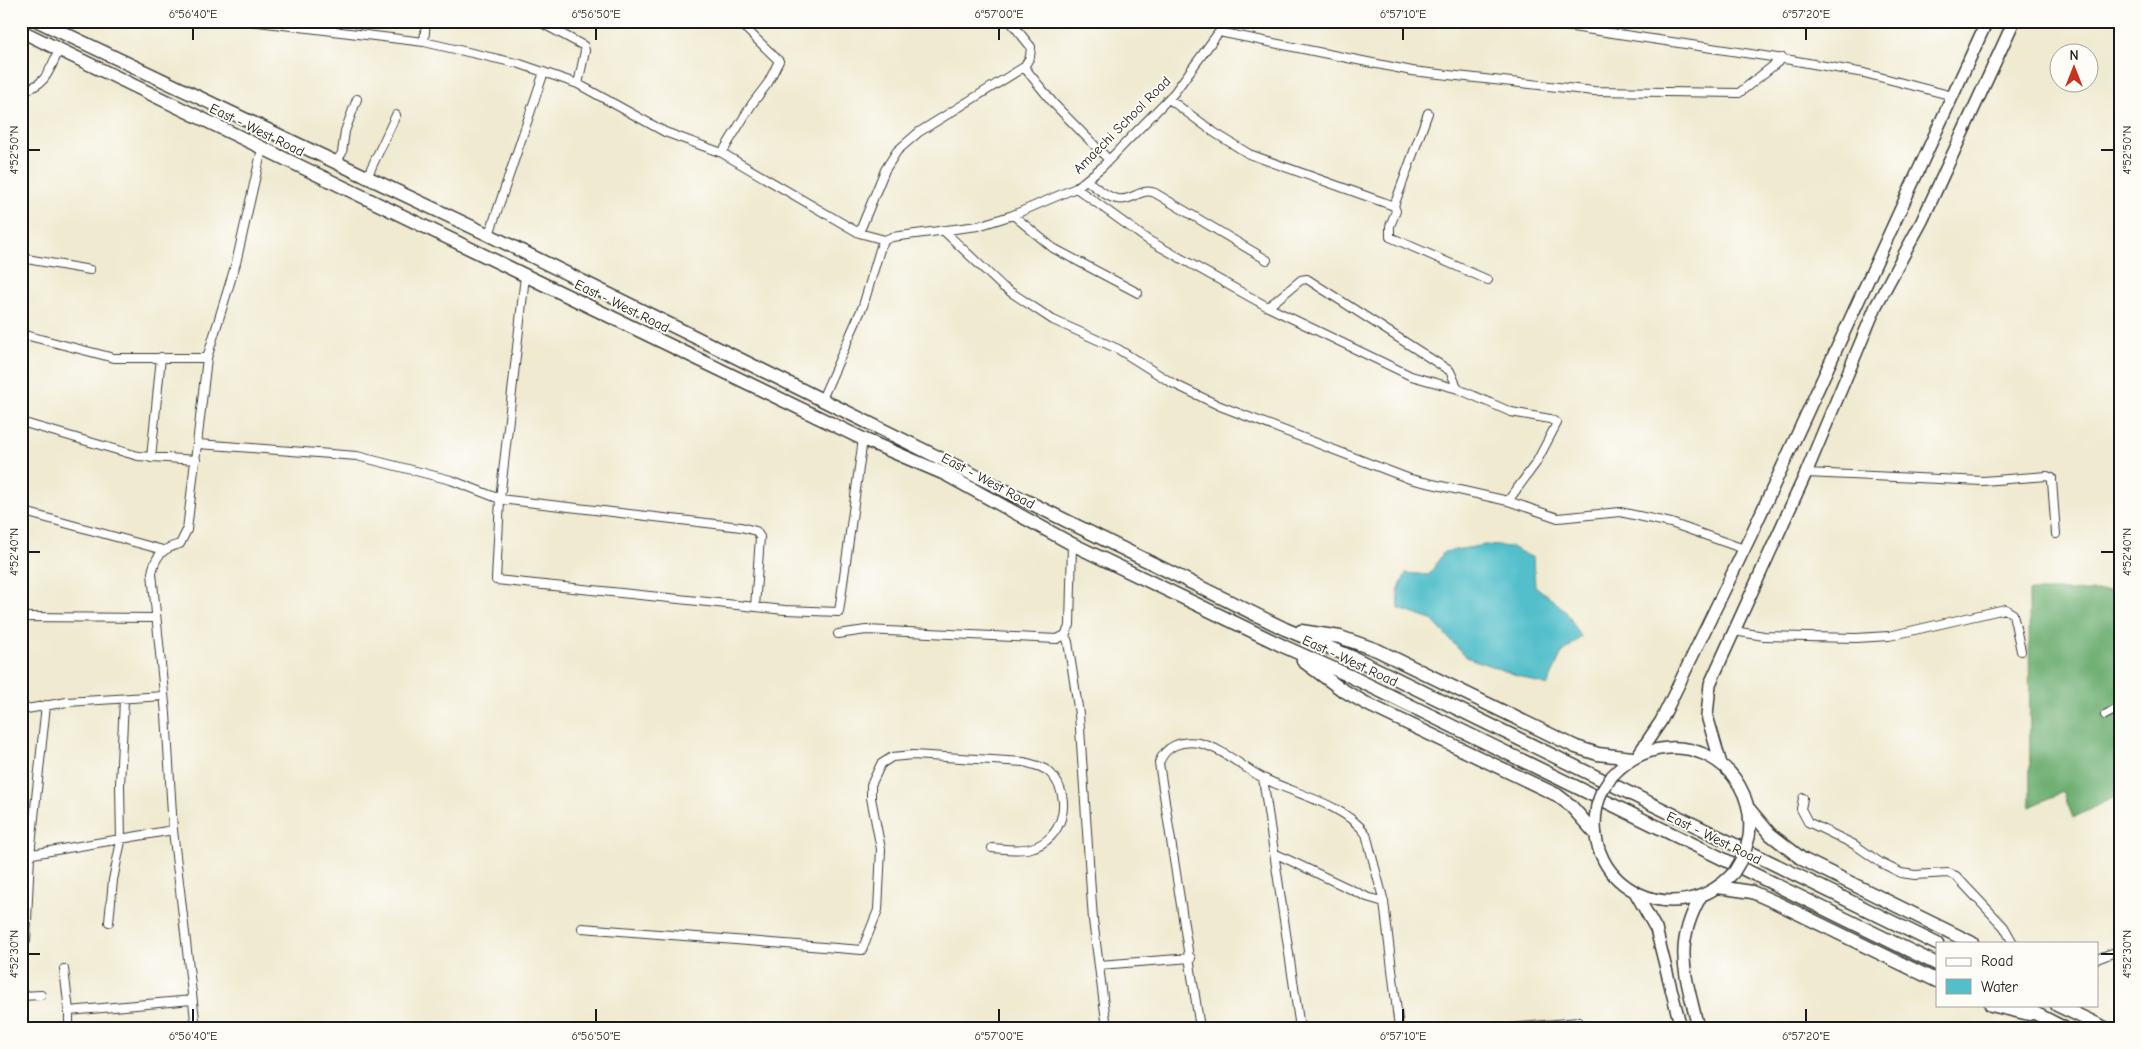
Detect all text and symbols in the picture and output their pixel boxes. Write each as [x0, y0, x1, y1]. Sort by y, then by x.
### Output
text: 6°56'40"E [169, 7, 217, 21]
text: 6°56'50"E [571, 7, 621, 21]
text: 6°57'00"E [974, 7, 1024, 21]
text: 6°57'10"E [1380, 7, 1426, 21]
text: 6°57'20"E [1782, 7, 1830, 21]
north arrow [2048, 42, 2098, 92]
text: N [2069, 47, 2079, 64]
street label: Amaechi School Road [1070, 73, 1174, 177]
street label: East - West Road [207, 100, 307, 160]
text: 4°52'50"N [7, 126, 21, 174]
text: 4°52'50"N [2120, 126, 2134, 174]
street label: East - West Road [572, 276, 672, 336]
street label: East - West Road [938, 449, 1038, 513]
text: 4°52'40"N [7, 528, 21, 576]
text: 4°52'40"N [2120, 528, 2134, 576]
street label: East - West Road [1300, 631, 1400, 691]
street label: East - West Road [1664, 808, 1764, 868]
text: 4°52'30"N [7, 930, 21, 978]
text: 4°52'30"N [2120, 930, 2134, 978]
legend [1936, 942, 2098, 1006]
text: Road [1981, 952, 2013, 970]
text: Water [1981, 978, 2018, 996]
text: 6°56'40"E [169, 1029, 217, 1043]
text: 6°56'50"E [571, 1029, 621, 1043]
text: 6°57'00"E [974, 1029, 1024, 1043]
text: 6°57'10"E [1380, 1029, 1426, 1043]
text: 6°57'20"E [1782, 1029, 1830, 1043]

